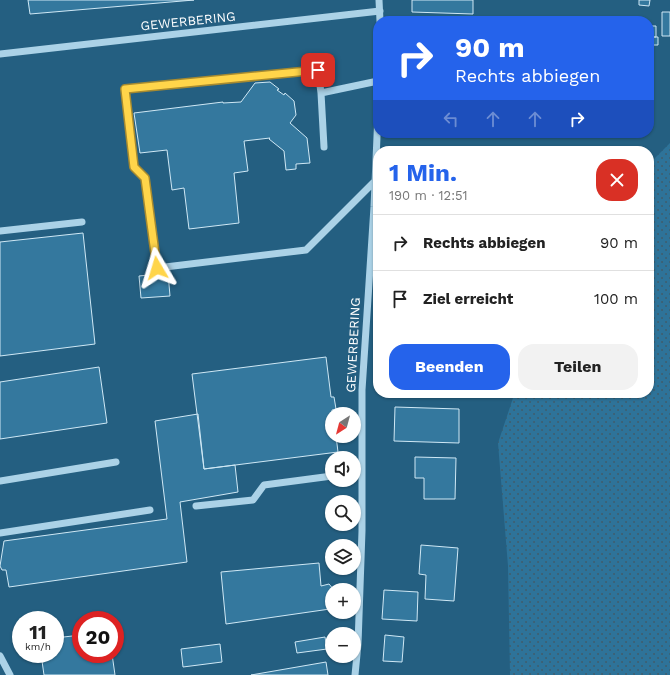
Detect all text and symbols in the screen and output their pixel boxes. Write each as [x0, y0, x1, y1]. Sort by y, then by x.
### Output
street label: GEWERBERING [140, 9, 236, 33]
text: 90 m [455, 31, 525, 64]
icon: right [389, 32, 441, 84]
pin [301, 53, 335, 87]
icon: arrive [307, 59, 329, 81]
text: Rechts abbiegen [455, 65, 600, 86]
icon: left [440, 108, 462, 130]
icon: ahead [482, 108, 504, 130]
icon: ahead [524, 108, 546, 130]
icon: right [566, 108, 588, 130]
text: 1 Min. [389, 159, 457, 187]
button: close [596, 159, 638, 201]
text: 190 m · 12:51 [389, 188, 468, 203]
icon: right [389, 232, 411, 254]
text: Rechts abbiegen [423, 234, 545, 252]
text: 90 m [600, 234, 638, 252]
position arrow [136, 247, 178, 289]
icon: arrive [389, 288, 411, 310]
text: Ziel erreicht [423, 290, 513, 308]
text: 100 m [594, 290, 638, 308]
street label: GEWERBERING [343, 297, 363, 393]
button: Beenden [389, 344, 510, 390]
button: Teilen [518, 344, 638, 390]
north arrow [325, 407, 361, 443]
map controls [325, 407, 361, 663]
button: sound [325, 451, 361, 487]
button: search [325, 495, 361, 531]
button: layers [325, 539, 361, 575]
button: + [325, 583, 361, 619]
speed limit sign: 20 [72, 611, 124, 663]
text: 11 [29, 620, 47, 644]
button: − [325, 627, 361, 663]
text: km/h [25, 641, 51, 652]

